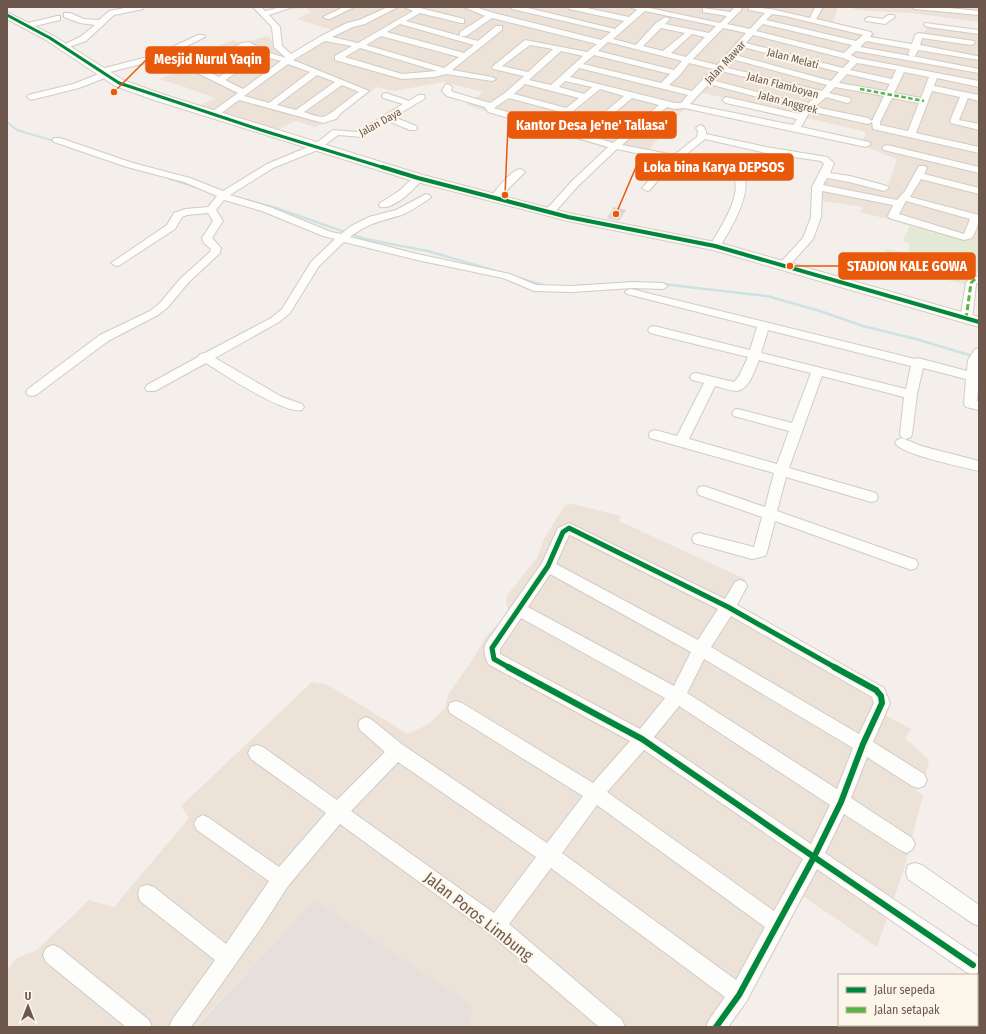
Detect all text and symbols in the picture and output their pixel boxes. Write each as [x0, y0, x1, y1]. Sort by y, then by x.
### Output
street label: Jalan Mawar [702, 38, 749, 87]
street label: Jalan Melati [766, 45, 820, 72]
callout: Mesjid Nurul Yaqin [146, 47, 269, 73]
text: Mesjid Nurul Yaqin [154, 51, 262, 68]
street label: Jalan Flamboyan [746, 70, 820, 101]
street label: Jalan Anggrek [757, 88, 820, 117]
street label: Jalan Daya [357, 105, 404, 139]
callout: Kantor Desa Je'ne' Tallasa' [508, 112, 676, 138]
text: Kantor Desa Je'ne' Tallasa' [516, 117, 668, 134]
callout: Loka bina Karya DEPSOS [636, 154, 793, 180]
text: Loka bina Karya DEPSOS [643, 159, 785, 176]
callout: STADION KALE GOWA [839, 253, 975, 279]
text: STADION KALE GOWA [847, 258, 968, 275]
street label: Jalan Poros Limbung [420, 868, 537, 965]
legend [838, 974, 978, 1026]
text: Jalur sepeda [874, 983, 935, 997]
north arrow [8, 986, 48, 1026]
text: U [25, 990, 31, 1003]
text: Jalan setapak [874, 1003, 940, 1017]

